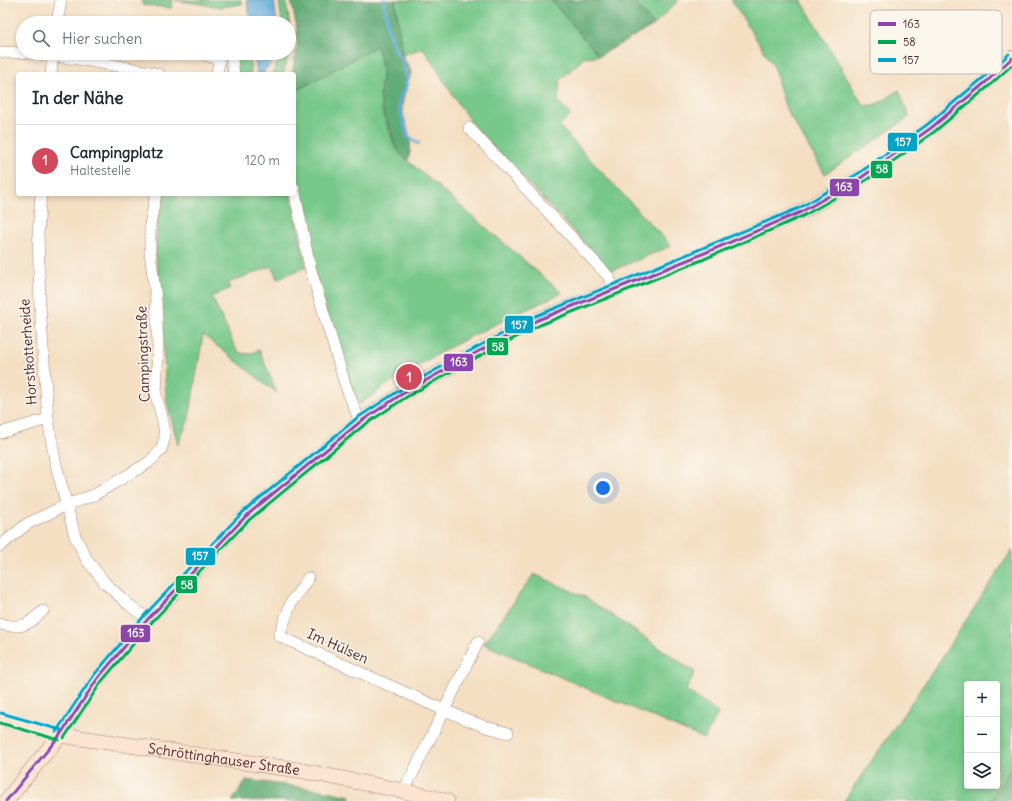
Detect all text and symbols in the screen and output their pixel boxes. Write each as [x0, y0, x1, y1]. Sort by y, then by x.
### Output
legend [870, 10, 1002, 74]
search box [16, 16, 296, 60]
text: 163 [903, 17, 920, 31]
icon: search [30, 27, 52, 49]
text: Hier suchen [62, 29, 142, 48]
text: 58 [903, 35, 916, 49]
text: 157 [903, 53, 920, 67]
text: In der Nähe [32, 87, 124, 109]
line badge: 157 [887, 132, 918, 152]
text: 157 [895, 135, 912, 149]
text: Campingplatz [70, 143, 163, 162]
text: 1 [42, 152, 48, 169]
text: 120 m [245, 152, 280, 169]
line badge: 58 [870, 160, 893, 179]
text: Haltestelle [70, 162, 131, 179]
text: 58 [876, 162, 888, 176]
line badge: 163 [829, 178, 860, 197]
text: 163 [836, 180, 852, 194]
street label: Horstkotterheide [15, 298, 41, 406]
street label: Campingstraße [132, 306, 154, 402]
line badge: 157 [504, 315, 534, 334]
text: 157 [511, 318, 528, 332]
line badge: 58 [486, 337, 509, 356]
text: 58 [492, 340, 504, 354]
line badge: 163 [443, 353, 474, 372]
text: 163 [451, 355, 467, 369]
pin: 1 [396, 362, 422, 392]
your location [593, 478, 613, 498]
line badge: 157 [185, 547, 216, 566]
text: 157 [192, 549, 209, 563]
line badge: 58 [175, 575, 198, 594]
text: 58 [181, 578, 193, 592]
line badge: 163 [120, 624, 151, 643]
street label: Im Hülsen [305, 625, 371, 667]
text: 163 [128, 626, 144, 640]
map controls [964, 681, 1000, 789]
button: + [964, 681, 1000, 717]
button: − [964, 717, 1000, 753]
street label: Schröttinghauser Straße [147, 739, 301, 779]
button: layers [964, 753, 1000, 789]

